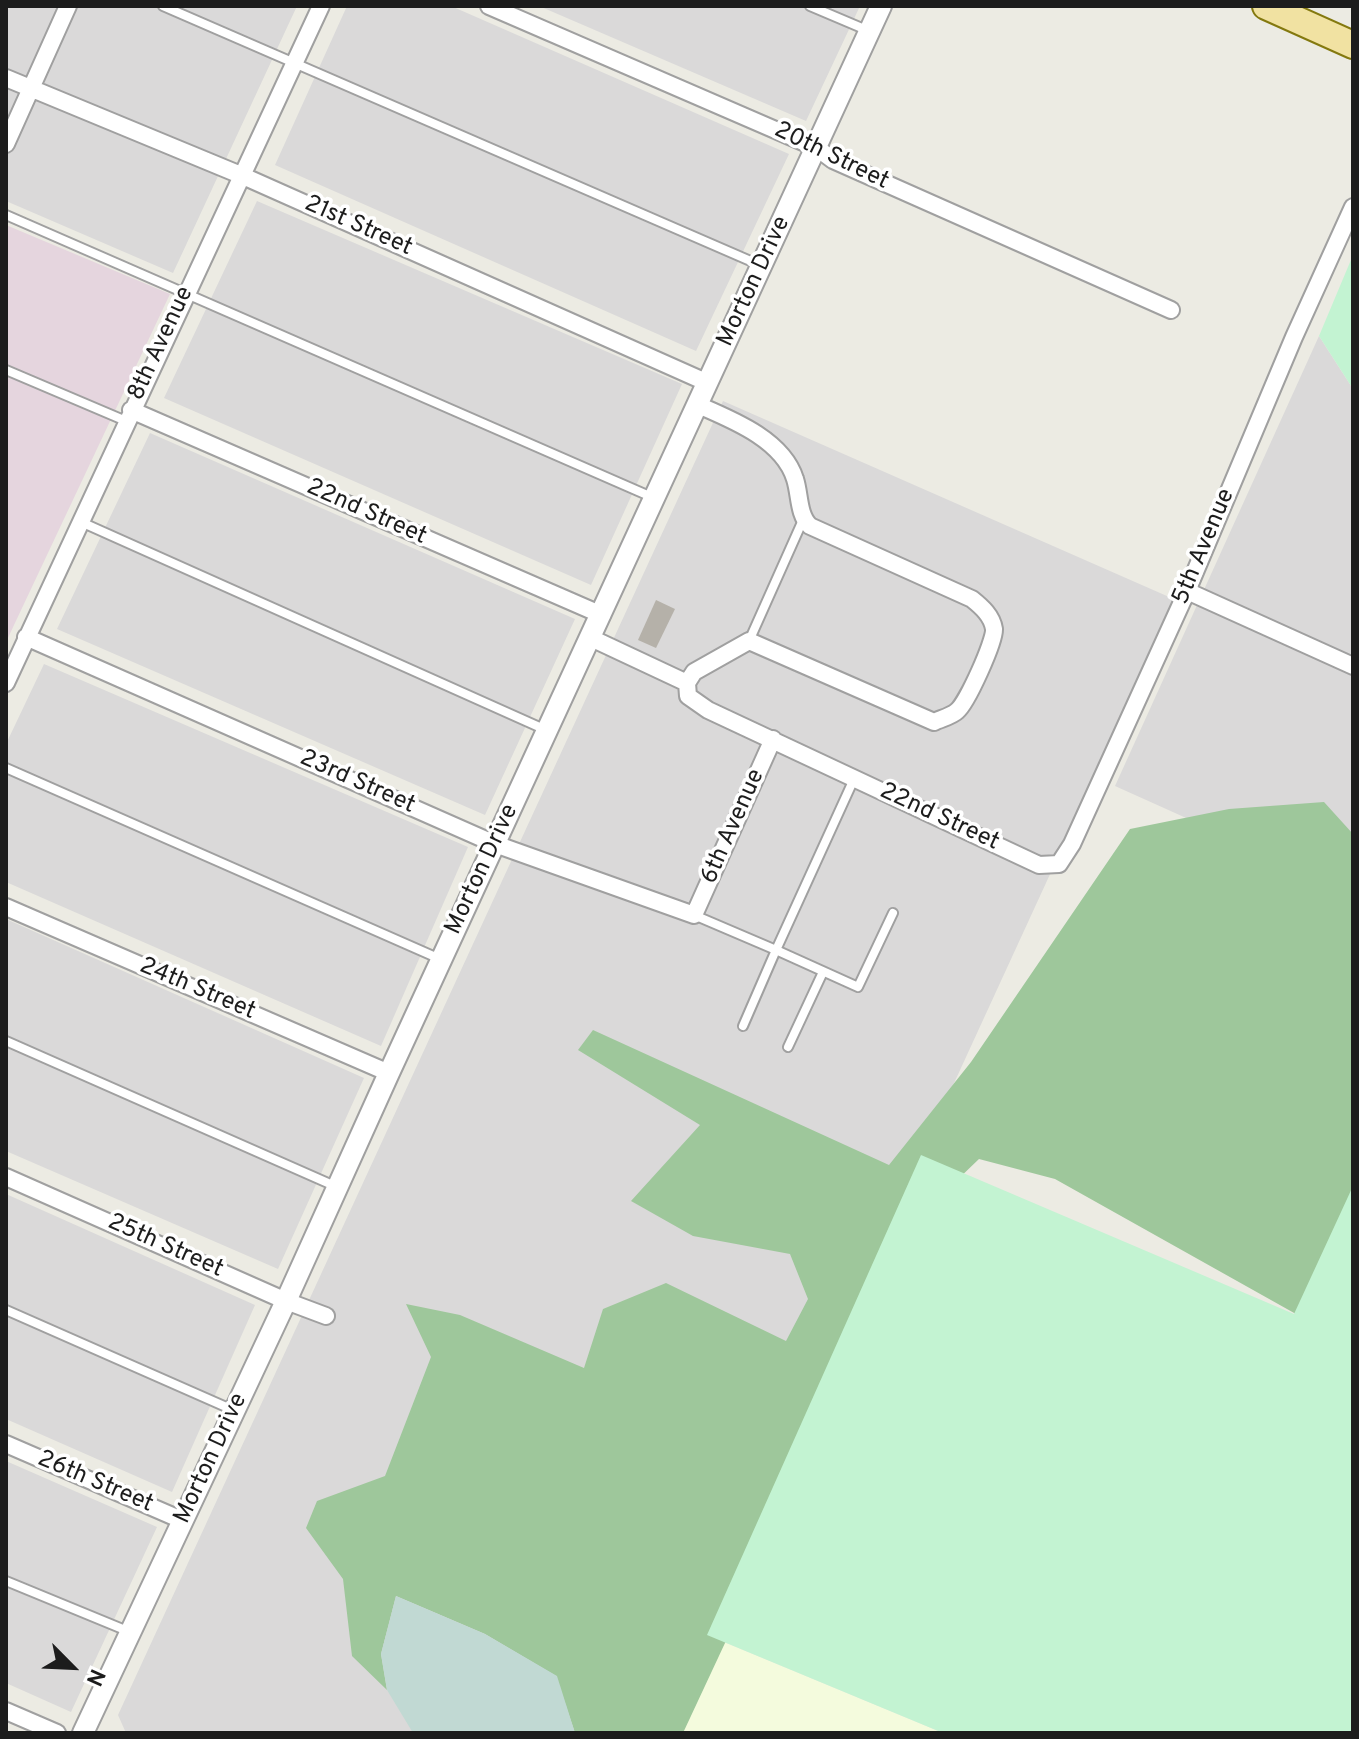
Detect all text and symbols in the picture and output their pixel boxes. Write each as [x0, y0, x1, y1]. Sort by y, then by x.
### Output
street label: 20th Street [769, 117, 893, 197]
street label: 21st Street [300, 190, 416, 264]
street label: Morton Drive [712, 212, 798, 352]
street label: 8th Avenue [123, 283, 201, 405]
street label: 22nd Street [301, 474, 431, 552]
street label: 5th Avenue [1168, 485, 1242, 609]
street label: 23rd Street [295, 745, 419, 821]
street label: 6th Avenue [696, 765, 772, 889]
street label: 22nd Street [875, 778, 1003, 858]
street label: Morton Drive [440, 800, 526, 940]
street label: 24th Street [135, 953, 259, 1027]
street label: 25th Street [103, 1209, 227, 1285]
street label: Morton Drive [169, 1389, 255, 1529]
street label: 26th Street [33, 1446, 157, 1520]
north arrow [32, 1627, 112, 1707]
text: N [79, 1664, 110, 1690]

